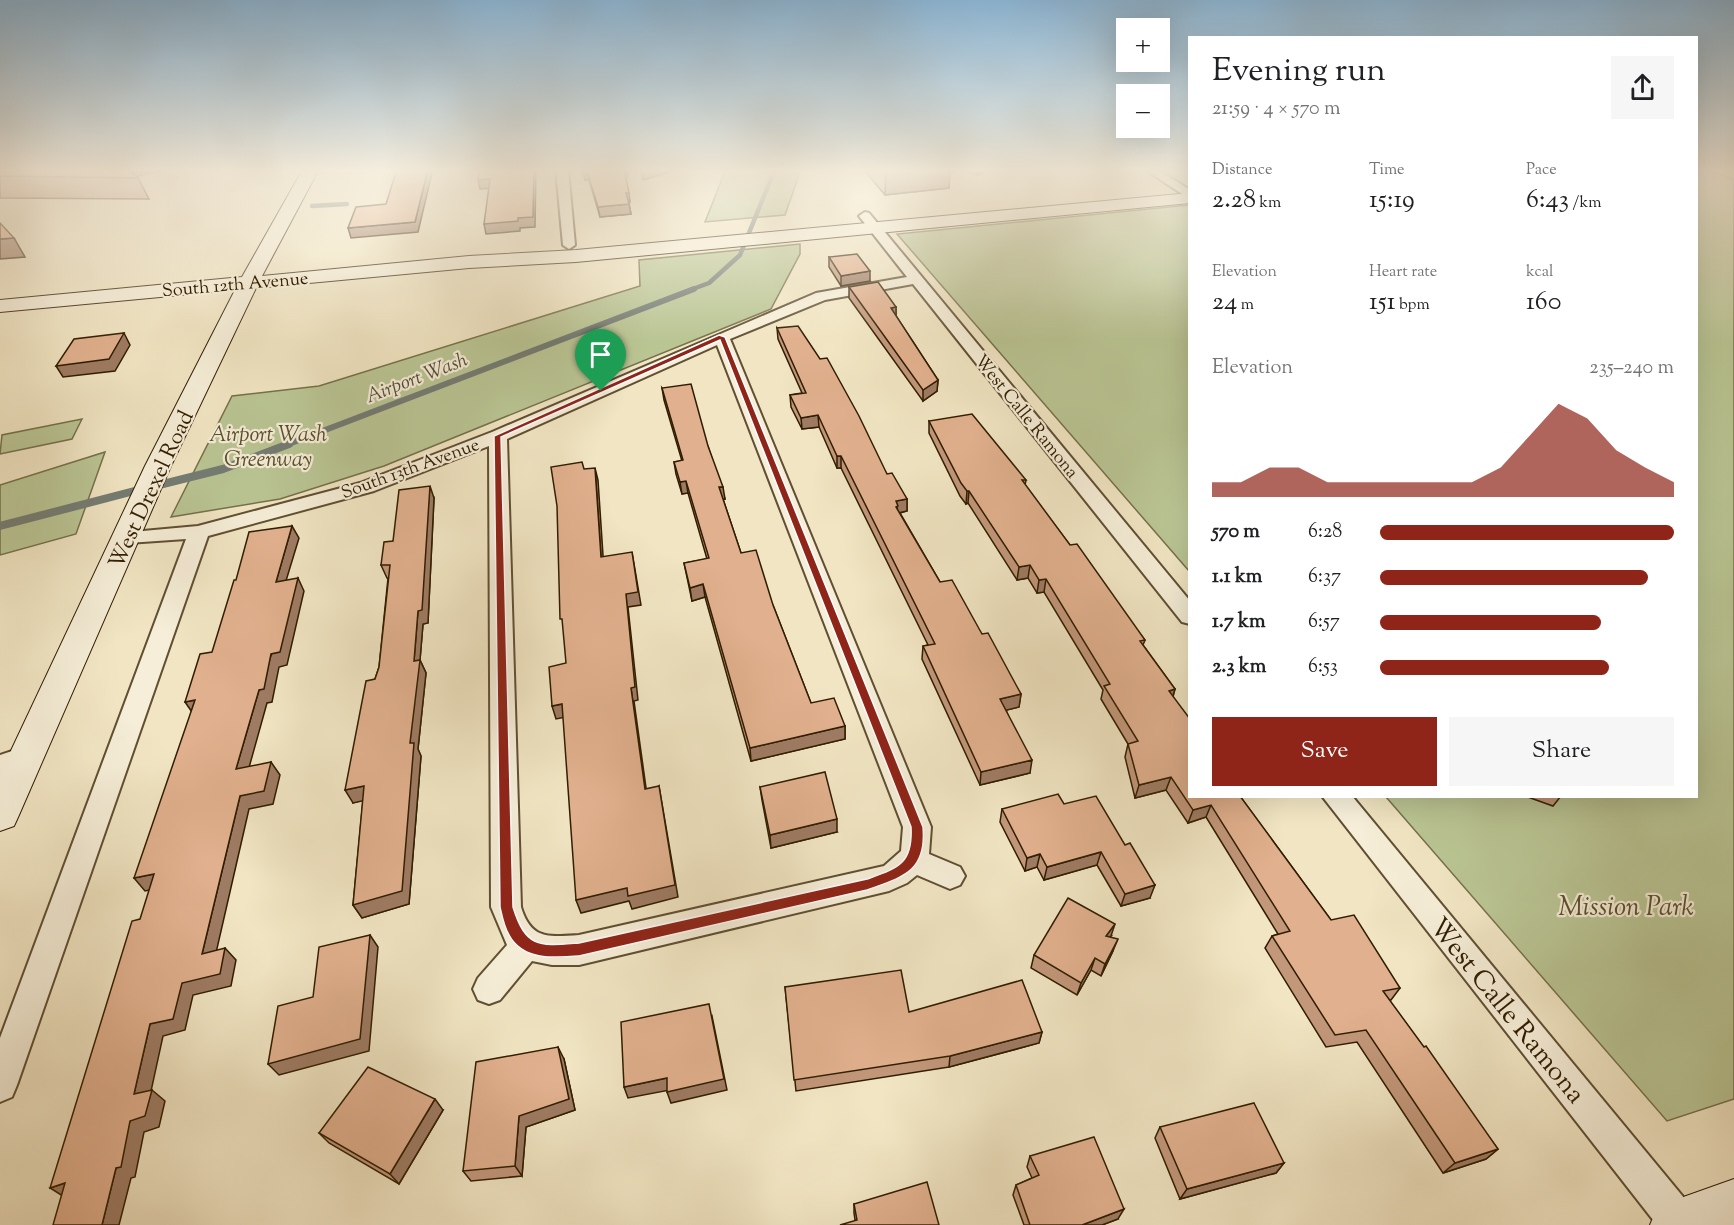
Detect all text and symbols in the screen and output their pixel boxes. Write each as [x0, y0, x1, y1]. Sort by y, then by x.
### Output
map controls [1116, 18, 1170, 138]
button: + [1116, 18, 1170, 72]
text: Evening run [1212, 48, 1386, 96]
button: share [1611, 56, 1674, 119]
button: − [1116, 84, 1170, 138]
text: 21:59 · 4 × 570 m [1212, 95, 1340, 124]
text: Distance [1212, 159, 1272, 182]
text: Time [1369, 159, 1405, 182]
text: Pace [1526, 159, 1557, 182]
text: 2.28 [1212, 182, 1256, 219]
text: 15:19 [1369, 182, 1415, 219]
text: 6:43 [1526, 182, 1569, 219]
text: km [1256, 192, 1281, 215]
text: /km [1569, 192, 1601, 215]
text: Elevation [1212, 261, 1277, 284]
text: Heart rate [1369, 261, 1437, 284]
text: kcal [1526, 261, 1554, 284]
street label: South 12th Avenue [161, 267, 309, 305]
text: 24 [1212, 284, 1237, 321]
text: 151 [1369, 284, 1396, 321]
text: 160 [1526, 284, 1562, 321]
text: m [1237, 294, 1254, 317]
text: bpm [1396, 294, 1430, 317]
pin [575, 329, 626, 391]
icon: arrive [584, 338, 617, 371]
water label: Airport Wash [362, 347, 472, 412]
street label: West Calle Ramona [967, 350, 1084, 485]
text: Elevation [1212, 354, 1293, 383]
text: 235–240 m [1589, 354, 1674, 383]
street label: West Drexel Road [102, 406, 203, 575]
park label: Airport Wash Greenway [209, 420, 327, 477]
street label: South 13th Avenue [338, 433, 483, 507]
text: 570 m [1212, 518, 1260, 547]
text: 6:28 [1308, 518, 1342, 547]
text: 1.1 km [1212, 563, 1262, 592]
text: 6:37 [1308, 563, 1341, 592]
text: 1.7 km [1212, 608, 1266, 637]
text: 6:57 [1308, 608, 1340, 637]
text: 2.3 km [1212, 653, 1266, 682]
text: 6:53 [1308, 653, 1338, 682]
button: Save [1212, 717, 1437, 786]
button: Share [1449, 717, 1674, 786]
park label: Mission Park [1558, 889, 1694, 928]
street label: West Calle Ramona [1419, 910, 1593, 1113]

